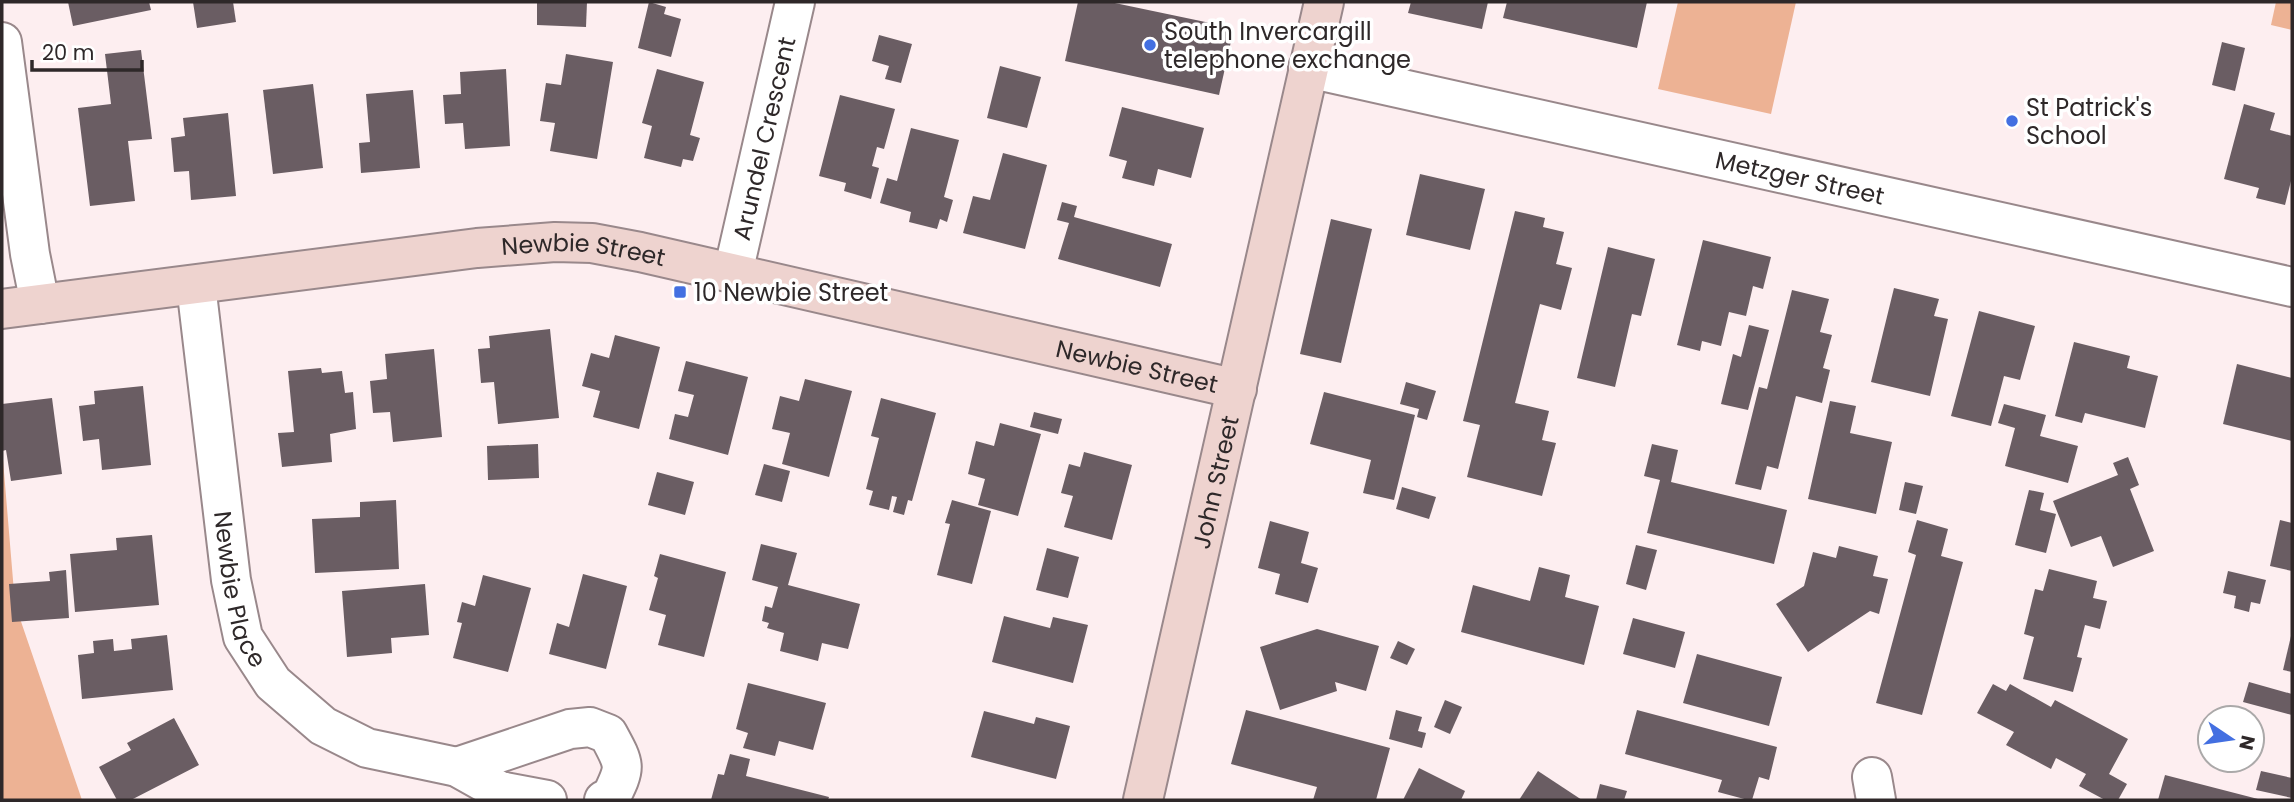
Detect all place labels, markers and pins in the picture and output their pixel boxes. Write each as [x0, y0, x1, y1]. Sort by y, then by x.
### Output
place label: South Invercargill telephone exchange [1164, 15, 1411, 76]
marker: South Invercargill telephone exchange [1142, 37, 1158, 53]
place label: St Patrick's School [2026, 91, 2152, 152]
marker: St Patrick's School [2004, 113, 2020, 129]
place label: 10 Newbie Street [694, 276, 888, 309]
marker: 10 Newbie Street [672, 284, 688, 300]

